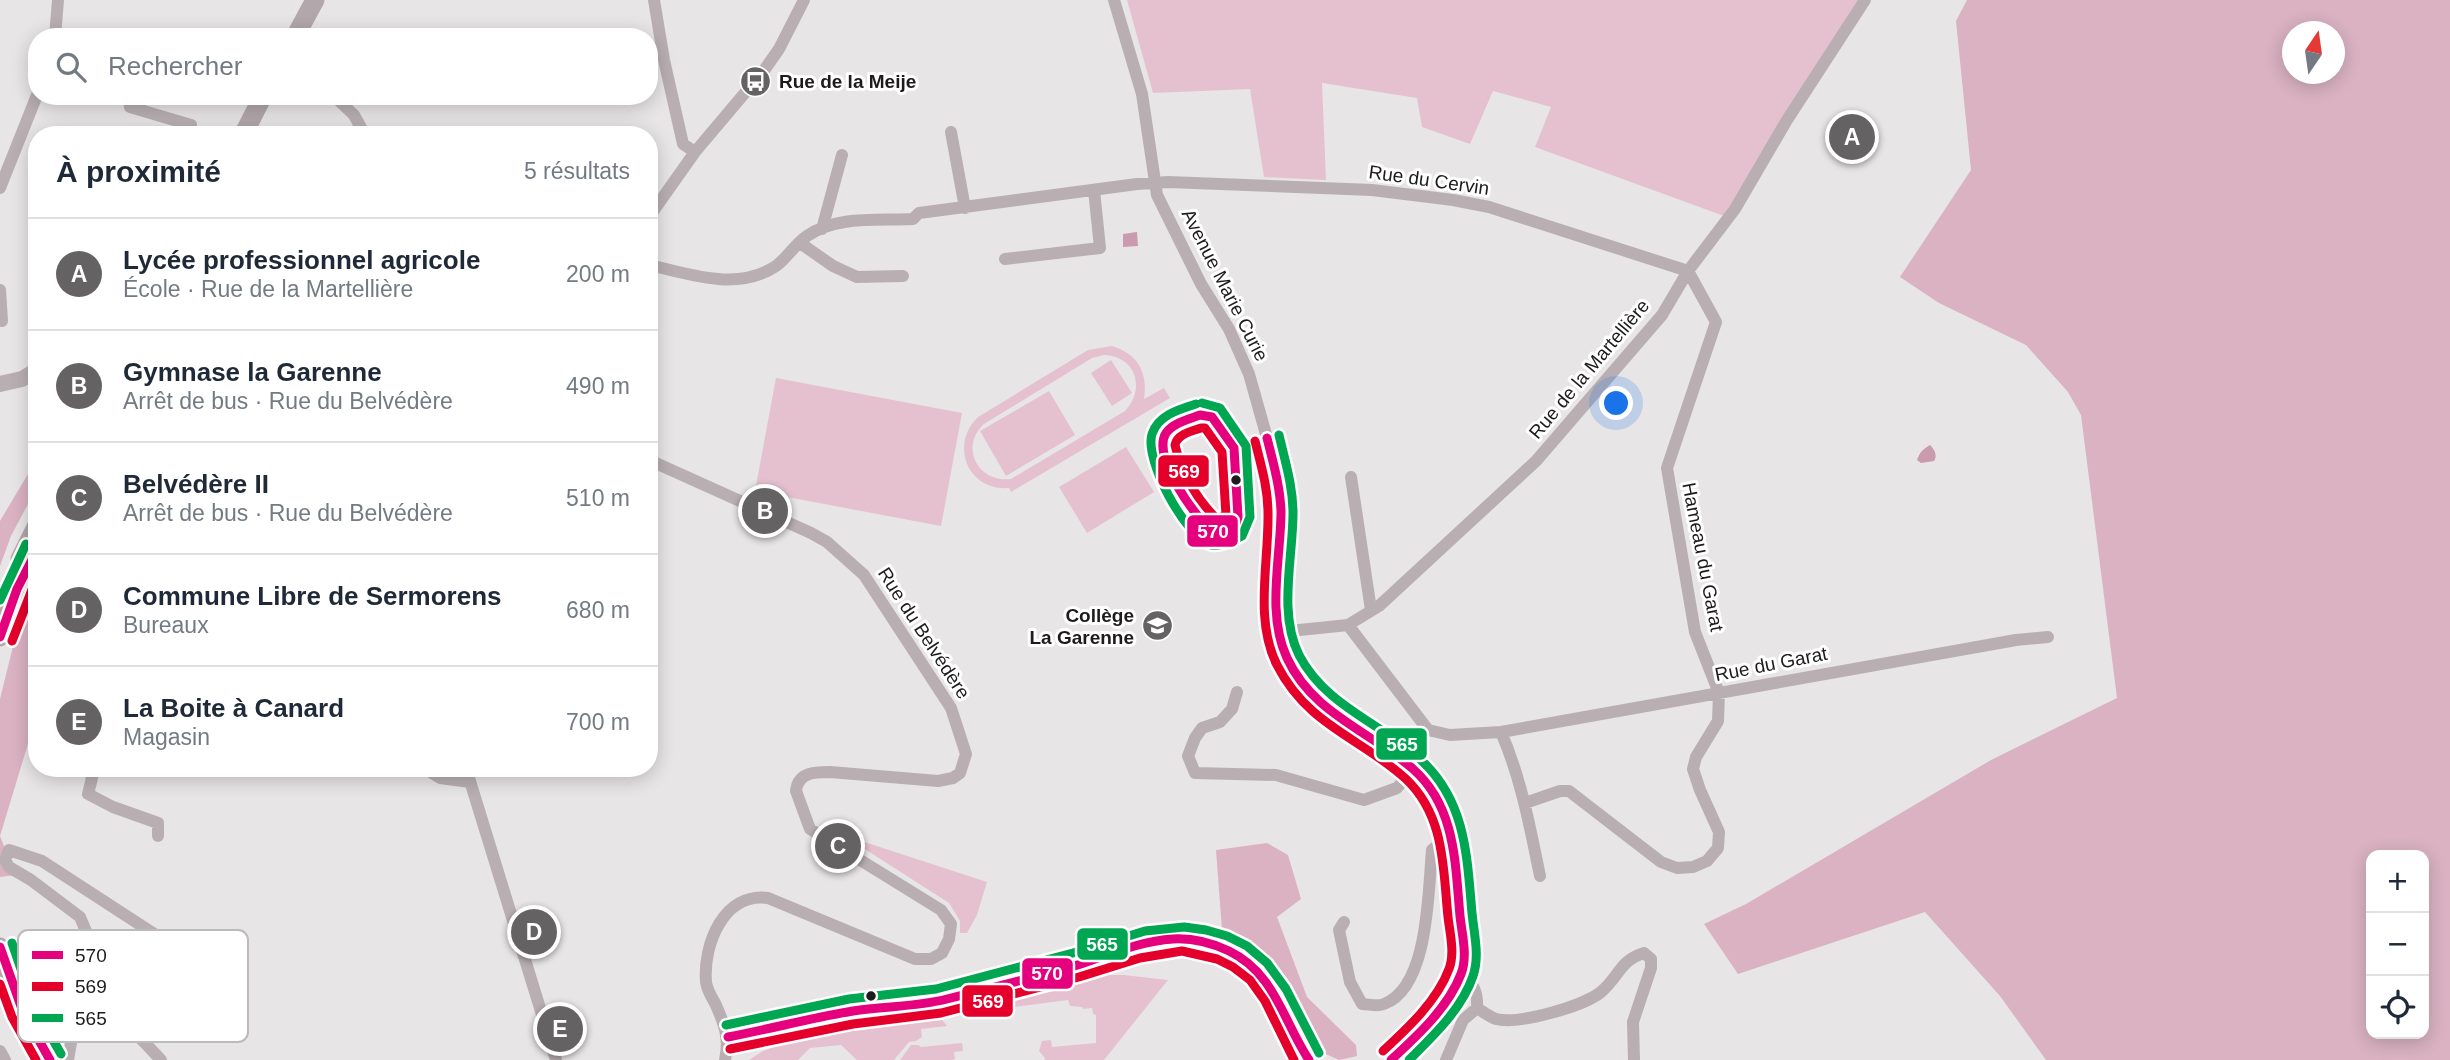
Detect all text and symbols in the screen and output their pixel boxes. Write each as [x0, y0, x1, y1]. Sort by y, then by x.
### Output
north arrow [2282, 21, 2345, 84]
search box [28, 28, 658, 105]
icon: search [52, 48, 90, 86]
text: Rechercher [108, 51, 242, 81]
bus stop icon: Rue de la Meije [739, 64, 773, 98]
place label: Rue de la Meije [779, 71, 916, 92]
pin: A [1829, 111, 1875, 163]
text: À proximité [56, 155, 221, 188]
text: 5 résultats [524, 158, 630, 184]
street label: Rue du Cervin [1367, 161, 1491, 199]
street label: Avenue Marie Curie [1178, 206, 1272, 364]
text: Lycée professionnel agricole [123, 245, 480, 275]
text: A [71, 261, 87, 287]
text: 200 m [566, 261, 630, 287]
text: École · Rue de la Martellière [123, 276, 413, 302]
street label: Rue de la Martellière [1525, 295, 1653, 443]
text: Gymnase la Garenne [123, 357, 382, 387]
text: B [71, 373, 87, 399]
text: 490 m [566, 373, 630, 399]
your location [1599, 386, 1633, 420]
text: Arrêt de bus · Rue du Belvédère [123, 388, 453, 414]
line badge: 569 [1157, 454, 1210, 488]
text: 569 [1168, 461, 1200, 482]
text: Belvédère II [123, 469, 269, 499]
unlabelled marker [1229, 473, 1243, 487]
street label: Hameau du Garat [1678, 481, 1728, 634]
text: C [71, 485, 87, 511]
text: 510 m [566, 485, 630, 511]
pin: B [742, 485, 788, 537]
text: Arrêt de bus · Rue du Belvédère [123, 500, 453, 526]
line badge: 570 [1186, 514, 1239, 548]
text: 570 [1197, 521, 1229, 542]
street label: Rue du Belvédère [874, 563, 974, 703]
text: Commune Libre de Sermorens [123, 581, 502, 611]
text: D [71, 597, 87, 623]
text: 680 m [566, 597, 630, 623]
place label: Collège La Garenne [1029, 605, 1134, 648]
school or university icon: Collège La Garenne [1140, 609, 1174, 643]
text: Bureaux [123, 612, 209, 638]
street label: Rue du Garat [1713, 643, 1830, 685]
text: La Boite à Canard [123, 693, 344, 723]
text: E [71, 709, 87, 735]
text: 700 m [566, 709, 630, 735]
text: Magasin [123, 724, 210, 750]
line badge: 565 [1375, 727, 1428, 761]
text: 565 [1386, 734, 1418, 755]
pin: C [815, 820, 861, 872]
map controls [2366, 850, 2429, 1039]
button: + [2366, 850, 2429, 913]
pin: D [511, 906, 557, 958]
button: − [2366, 913, 2429, 976]
line badge: 565 [1076, 927, 1129, 961]
legend [18, 930, 248, 1042]
text: 565 [1086, 934, 1118, 955]
text: 570 [75, 945, 107, 966]
line badge: 570 [1021, 957, 1074, 990]
text: 570 [1031, 963, 1063, 984]
text: 569 [75, 976, 107, 997]
button: locate [2366, 976, 2429, 1039]
line badge: 569 [961, 984, 1014, 1018]
unlabelled marker [864, 989, 878, 1003]
text: 569 [972, 991, 1004, 1012]
pin: E [537, 1003, 583, 1055]
text: 565 [75, 1008, 107, 1029]

